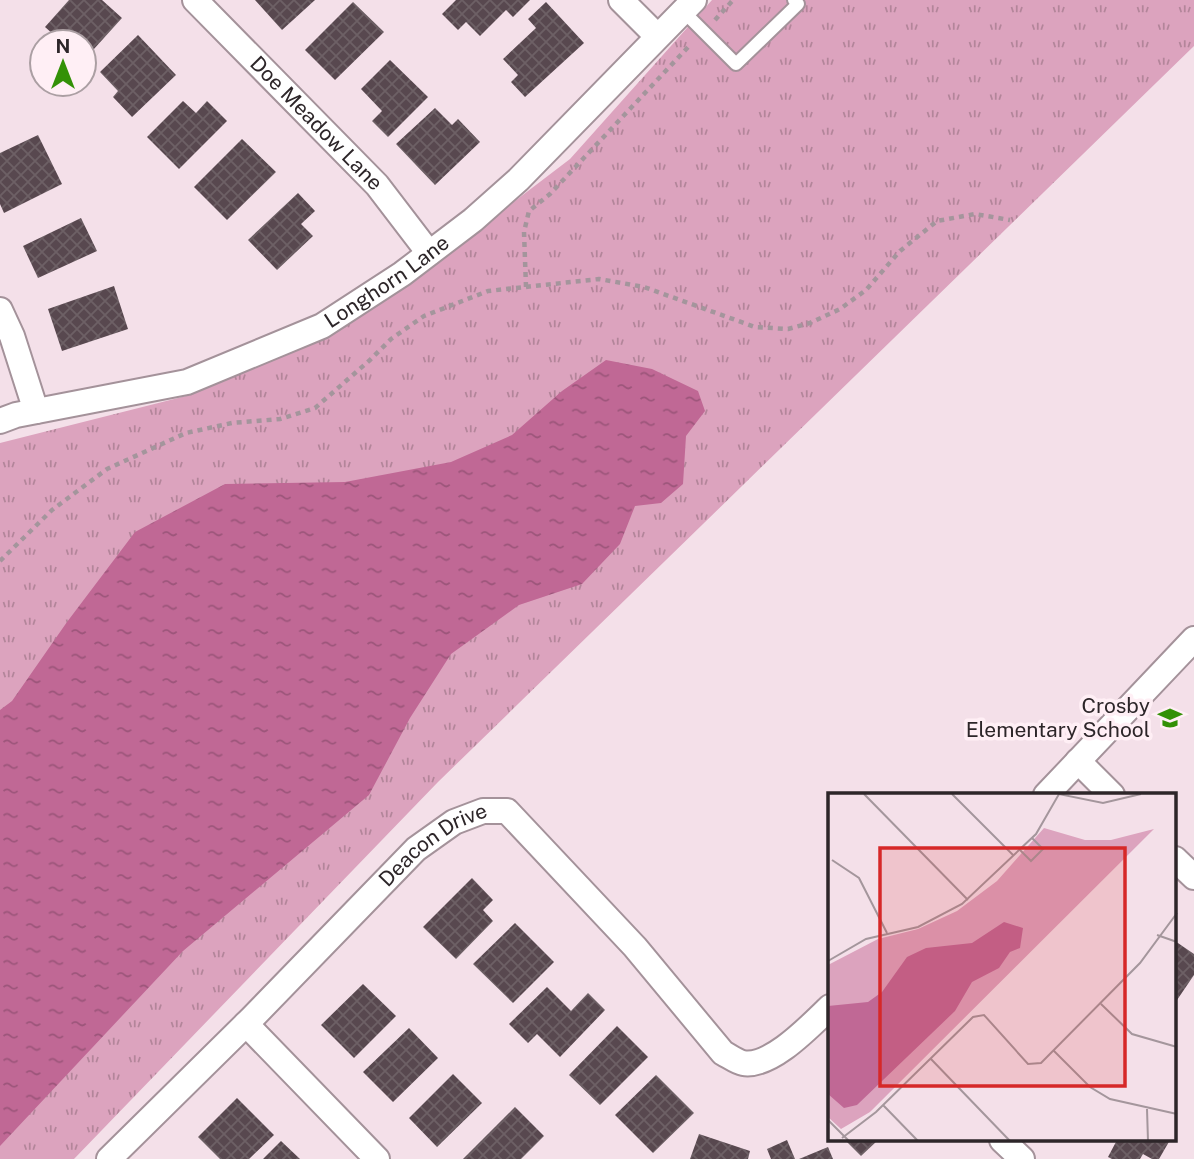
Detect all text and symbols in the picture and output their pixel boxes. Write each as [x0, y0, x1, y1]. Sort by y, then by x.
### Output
north arrow [28, 28, 98, 98]
text: N [56, 35, 70, 57]
street label: Doe Meadow Lane [245, 51, 388, 195]
street label: Longhorn Lane [320, 230, 454, 333]
place label: Crosby Elementary School [966, 693, 1150, 742]
school or university icon: Crosby Elementary School [1156, 704, 1184, 732]
inset map [828, 793, 1176, 1142]
street label: Deacon Drive [373, 798, 490, 892]

